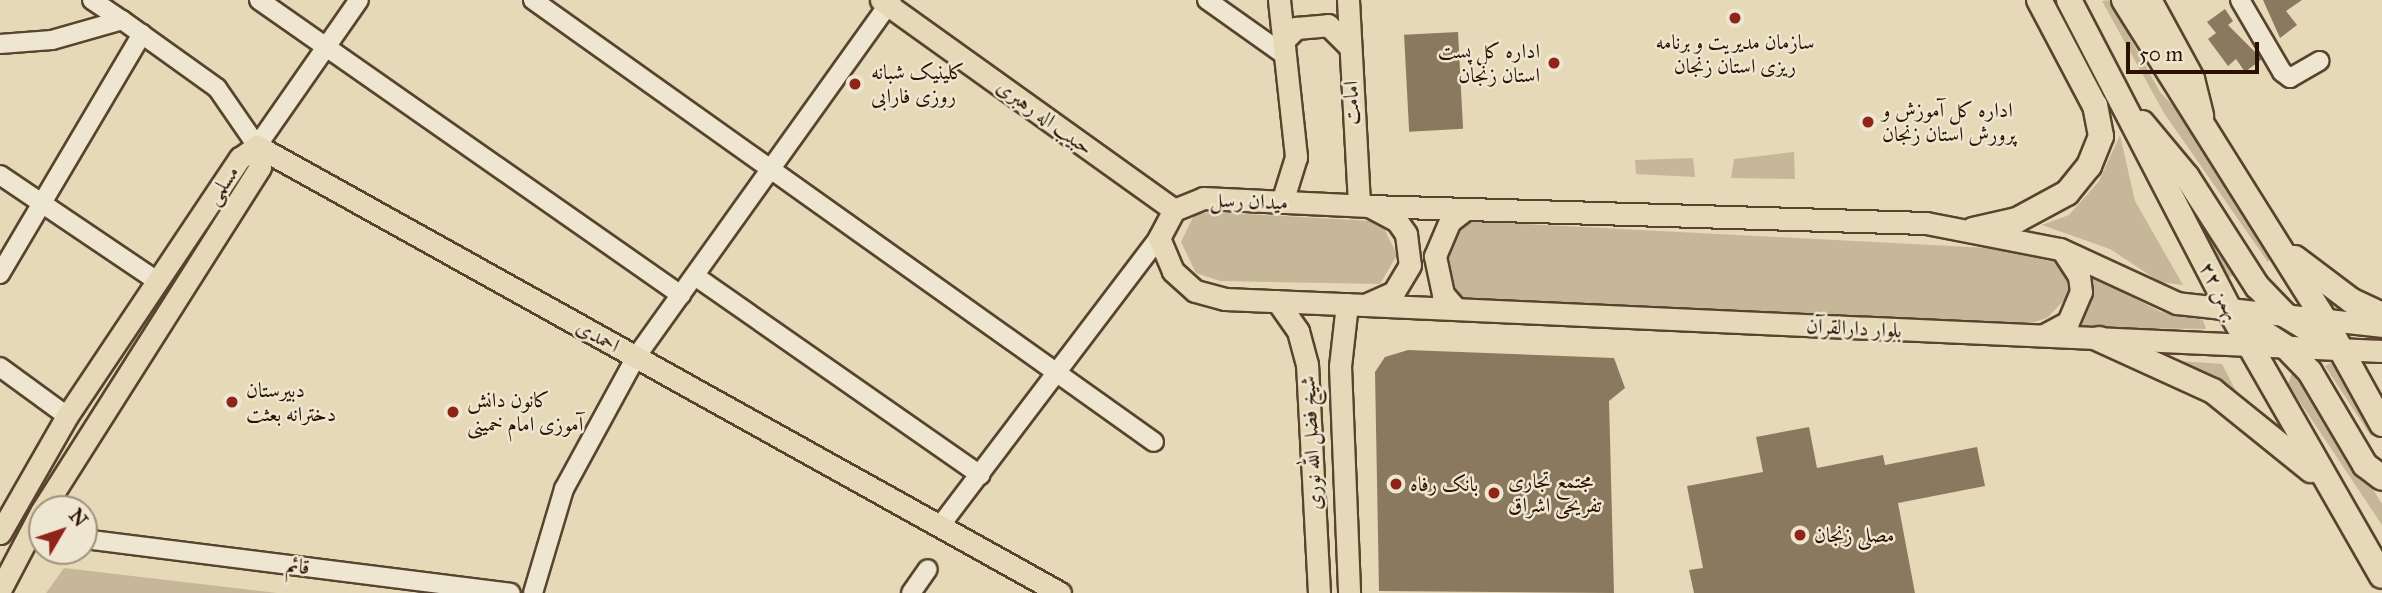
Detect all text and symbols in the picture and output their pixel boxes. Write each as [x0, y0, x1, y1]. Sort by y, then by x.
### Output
marker: سازمان مدیریت و برنامه ریزی استان زنجان [1727, 10, 1743, 26]
scale bar [2130, 28, 2263, 72]
place label: سازمان مدیریت و برنامه ریزی استان زنجان [1655, 29, 1815, 79]
place label: اداره کل پست استان زنجان [1438, 38, 1540, 88]
text: 50 m [2139, 41, 2183, 67]
marker: اداره کل پست استان زنجان [1546, 55, 1562, 71]
place label: کلینیک شبانه روزی فارابی [871, 59, 965, 109]
marker: کلینیک شبانه روزی فارابی [845, 74, 865, 94]
street label: حبیب اله رهبری [992, 74, 1098, 160]
street label: امامت [1338, 81, 1364, 125]
place label: اداره کل آموزش و پرورش استان زنجان [1882, 97, 2016, 147]
marker: اداره کل آموزش و پرورش استان زنجان [1860, 114, 1876, 130]
street label: مسلمی [200, 160, 244, 210]
street label: میدان رسل [1210, 187, 1288, 215]
street label: ۲۲ بهمن [2194, 257, 2246, 325]
street label: بلوار دارالقرآن [1806, 313, 1902, 343]
street label: احمدی [572, 314, 624, 358]
street label: شیخ فضل الله نوری [1295, 375, 1327, 511]
place label: دبیرستان دخترانه بعثت [246, 377, 336, 427]
place label: کانون دانش آموزی امام خمینی [467, 387, 583, 437]
marker: دبیرستان دخترانه بعثت [224, 394, 240, 410]
marker: کانون دانش آموزی امام خمینی [445, 404, 461, 420]
place label: مجتمع تجاری تفریحی اشراق [1508, 468, 1602, 518]
place label: بانک رفاه [1410, 471, 1478, 497]
marker: بانک رفاه [1388, 476, 1404, 492]
marker: مجتمع تجاری تفریحی اشراق [1486, 485, 1502, 501]
north arrow [28, 495, 98, 565]
text: N [64, 504, 92, 531]
place label: مصلی زنجان [1814, 522, 1894, 548]
marker: مصلی زنجان [1792, 527, 1808, 543]
street label: قائم [285, 552, 311, 580]

